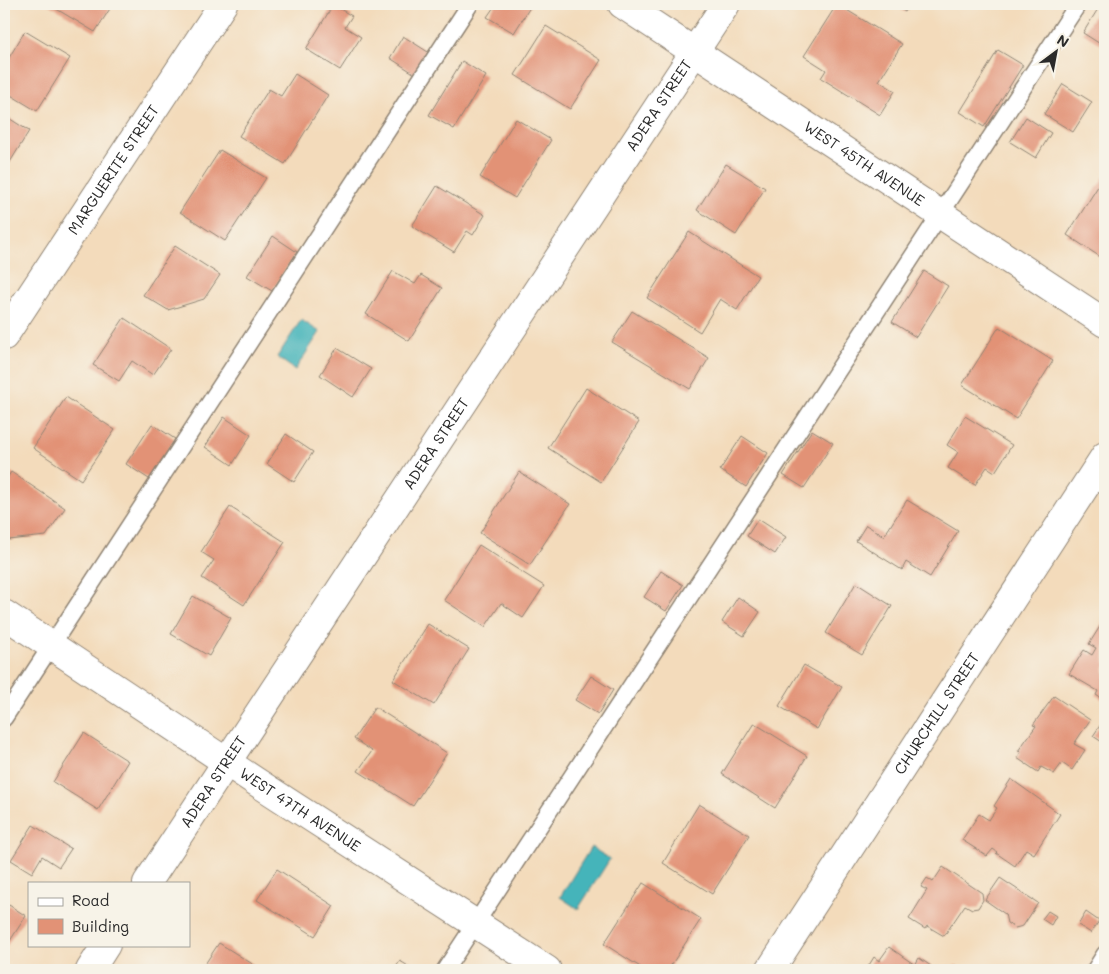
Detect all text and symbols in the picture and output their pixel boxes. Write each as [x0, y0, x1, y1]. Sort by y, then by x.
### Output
north arrow [1032, 28, 1082, 78]
text: N [1054, 30, 1073, 51]
street label: ADERA STREET [621, 55, 696, 155]
street label: MARGUERITE STREET [63, 100, 163, 238]
street label: WEST 45TH AVENUE [800, 116, 929, 210]
street label: ADERA STREET [398, 393, 473, 493]
street label: CHURCHILL STREET [889, 648, 983, 778]
street label: ADERA STREET [175, 732, 250, 831]
street label: WEST 47TH AVENUE [236, 763, 365, 856]
legend [28, 882, 190, 946]
text: Road [72, 890, 109, 910]
text: Building [72, 916, 129, 936]

